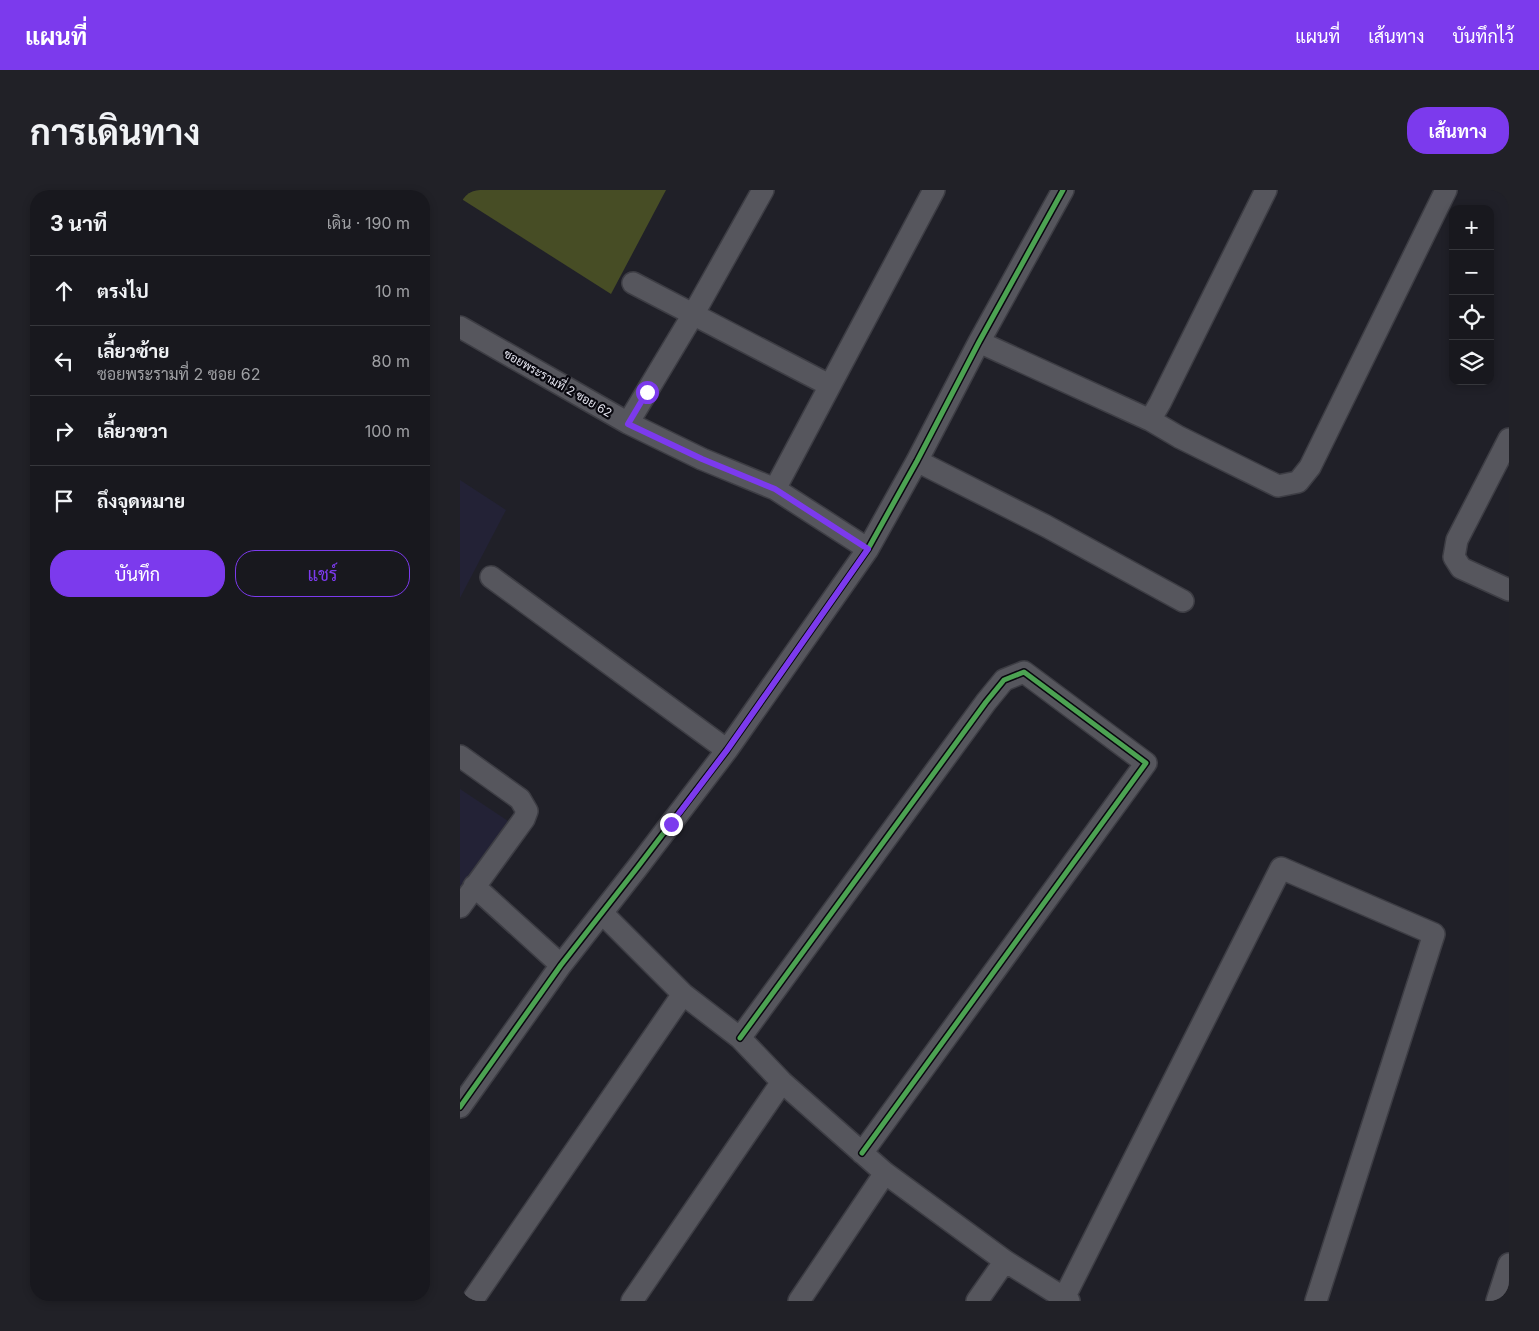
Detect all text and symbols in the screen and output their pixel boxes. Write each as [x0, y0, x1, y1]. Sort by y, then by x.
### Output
text: แผนที่ [25, 22, 87, 51]
text: แผนที่ [1295, 26, 1340, 47]
text: เส้นทาง [1368, 26, 1424, 47]
text: บันทึกไว้ [1452, 26, 1514, 47]
button: เส้นทาง [1407, 107, 1509, 154]
text: การเดินทาง [30, 111, 200, 153]
map controls [1449, 205, 1494, 385]
button: + [1449, 205, 1494, 250]
text: 3 นาที [50, 211, 107, 236]
text: เดิน · 190 m [327, 213, 410, 233]
button: − [1449, 250, 1494, 295]
icon: ahead [50, 277, 78, 305]
text: ตรงไป [97, 280, 149, 303]
text: 10 m [375, 281, 410, 301]
button: locate [1449, 295, 1494, 340]
text: เลี้ยวซ้าย [97, 340, 169, 363]
button: layers [1449, 340, 1494, 385]
street label: ซอยพระรามที่ 2 ซอย 62 [501, 343, 616, 420]
icon: left [50, 347, 78, 375]
text: 80 m [371, 351, 410, 371]
text: ซอยพระรามที่ 2 ซอย 62 [97, 364, 260, 384]
route start [636, 381, 659, 404]
icon: right [50, 417, 78, 445]
text: เลี้ยวขวา [97, 420, 168, 443]
text: 100 m [365, 421, 410, 441]
icon: arrive [50, 487, 78, 515]
text: ถึงจุดหมาย [97, 490, 185, 513]
button: บันทึก [50, 550, 225, 597]
button: แชร์ [235, 550, 410, 597]
route end [660, 813, 683, 836]

